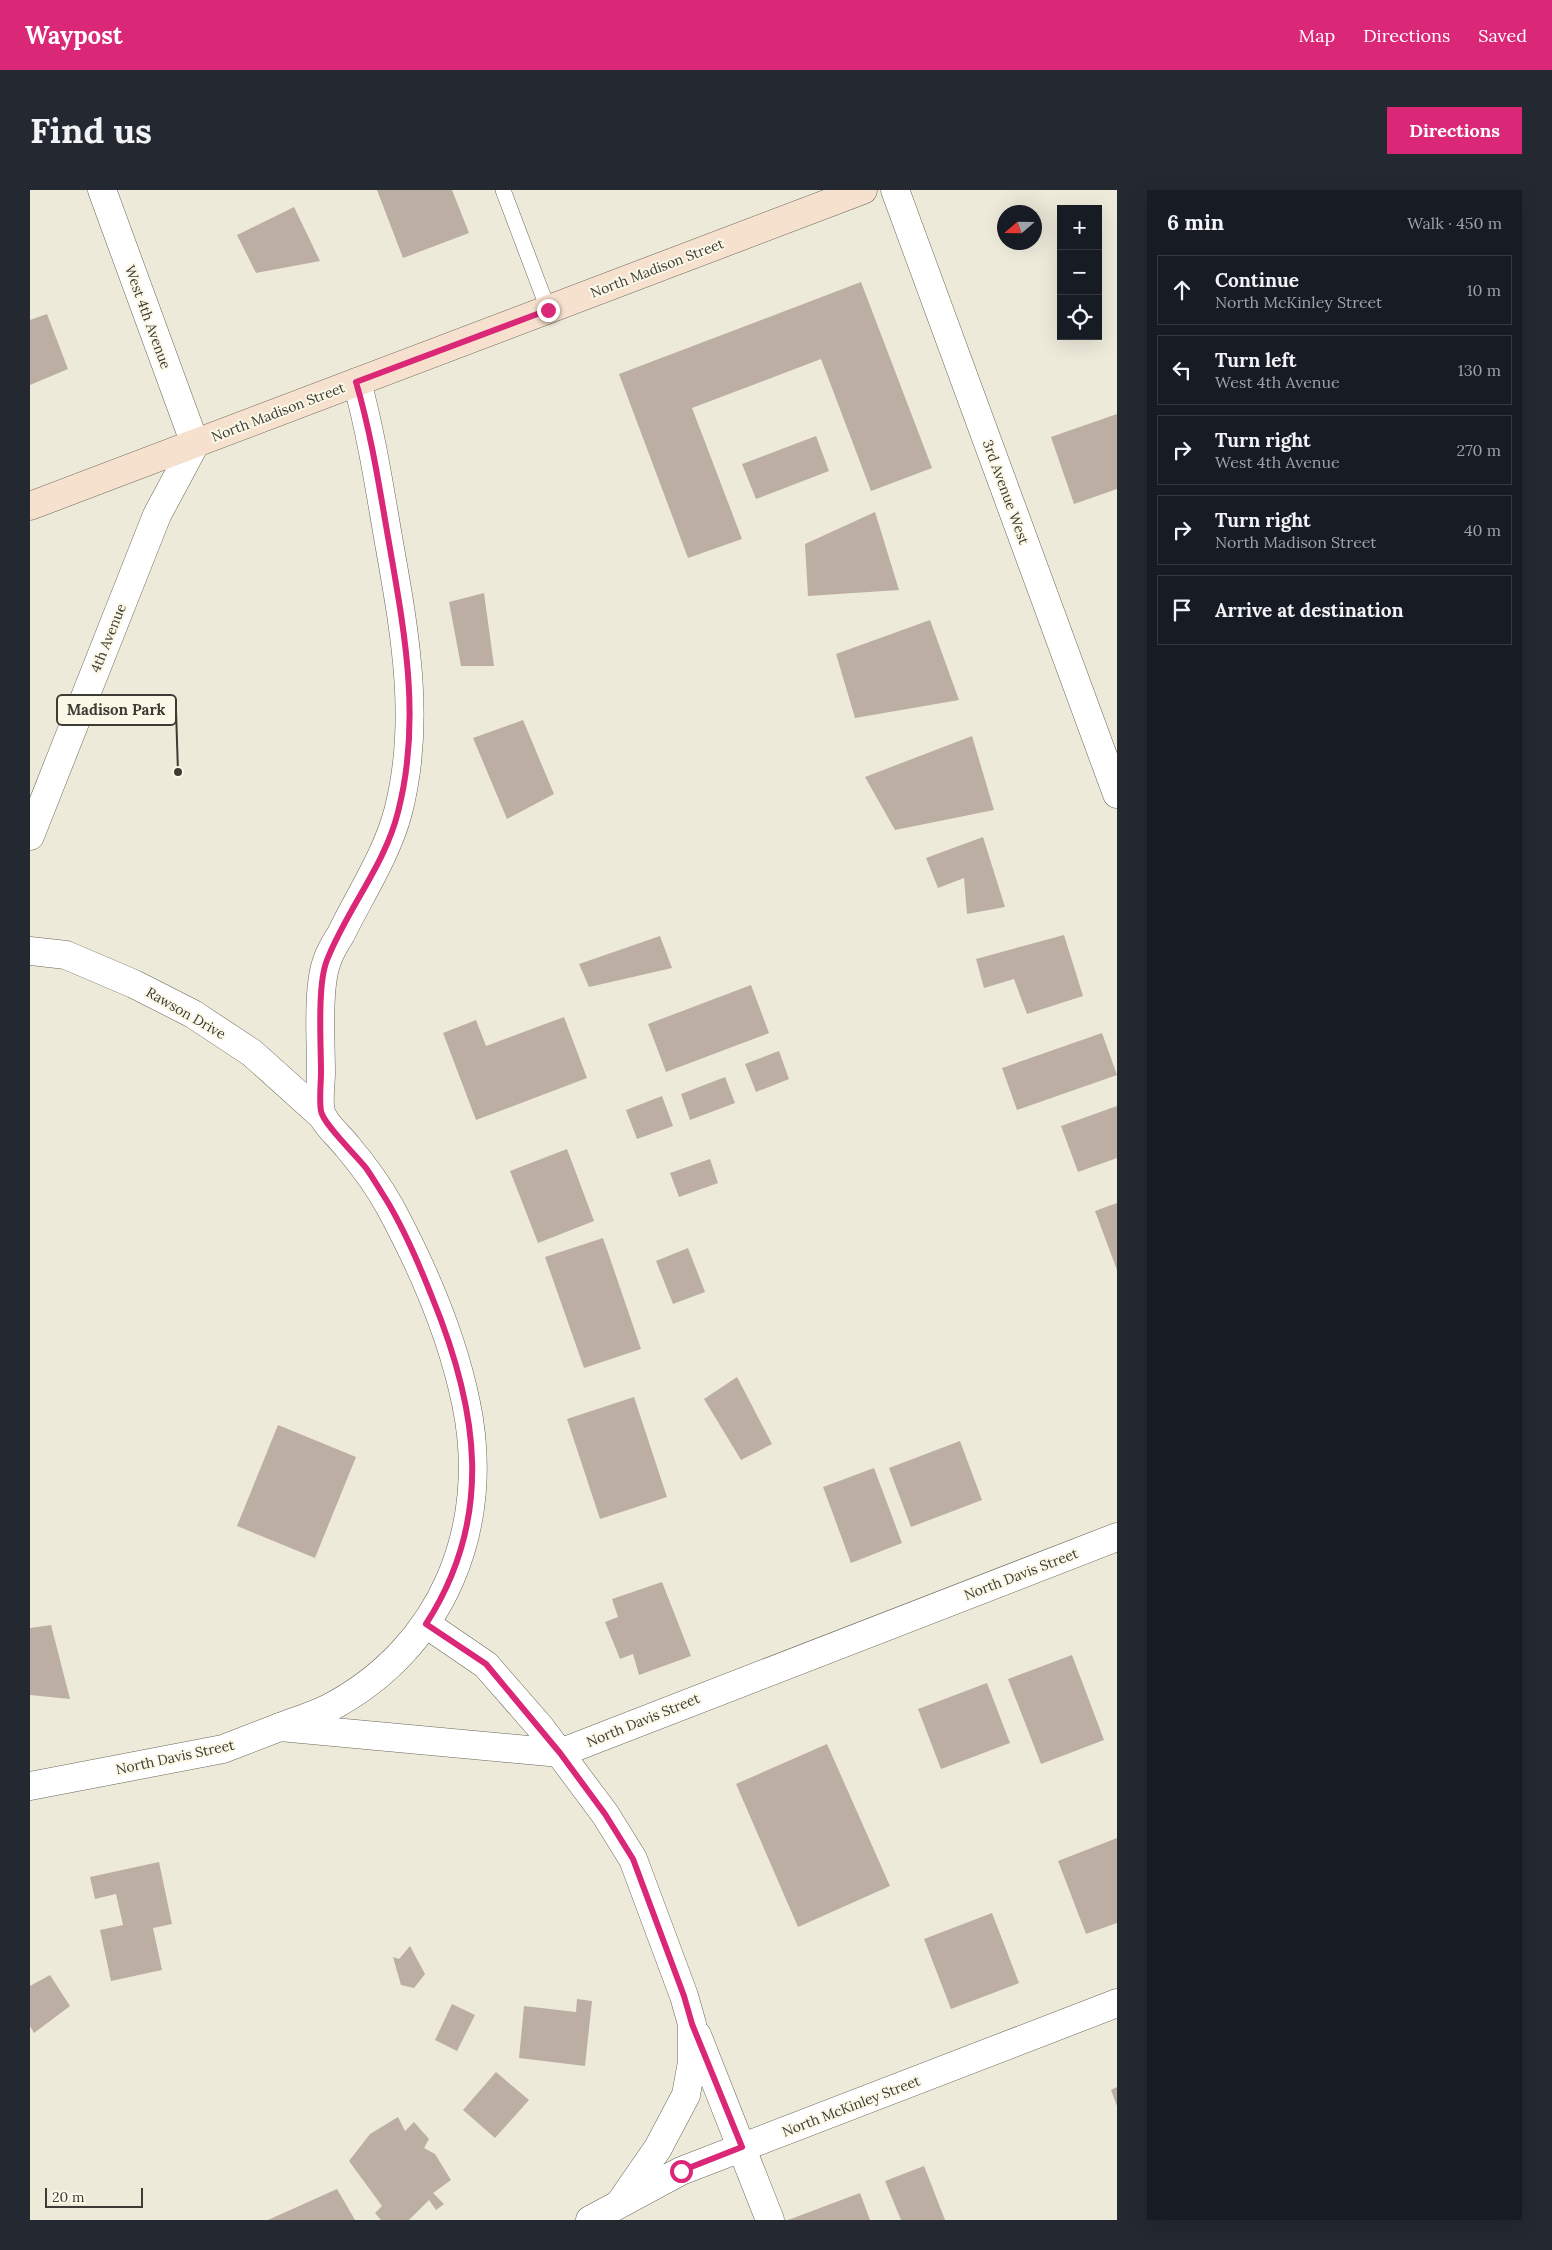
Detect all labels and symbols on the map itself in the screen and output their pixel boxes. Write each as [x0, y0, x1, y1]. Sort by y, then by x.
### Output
north arrow [997, 205, 1042, 250]
street label: North Madison Street [588, 234, 727, 302]
street label: West 4th Avenue [121, 263, 175, 372]
route end [537, 299, 560, 322]
street label: North Madison Street [209, 378, 348, 446]
street label: 3rd Avenue West [979, 437, 1033, 547]
street label: 4th Avenue [86, 601, 130, 675]
callout: Madison Park [57, 695, 176, 725]
text: Madison Park [67, 700, 165, 719]
street label: Rawson Drive [143, 983, 229, 1043]
street label: North Davis Street [961, 1544, 1081, 1604]
street label: North Davis Street [584, 1689, 703, 1751]
street label: North Davis Street [114, 1736, 236, 1778]
street label: North McKinley Street [779, 2071, 923, 2141]
route start [670, 2160, 693, 2183]
scale bar [45, 2185, 142, 2208]

